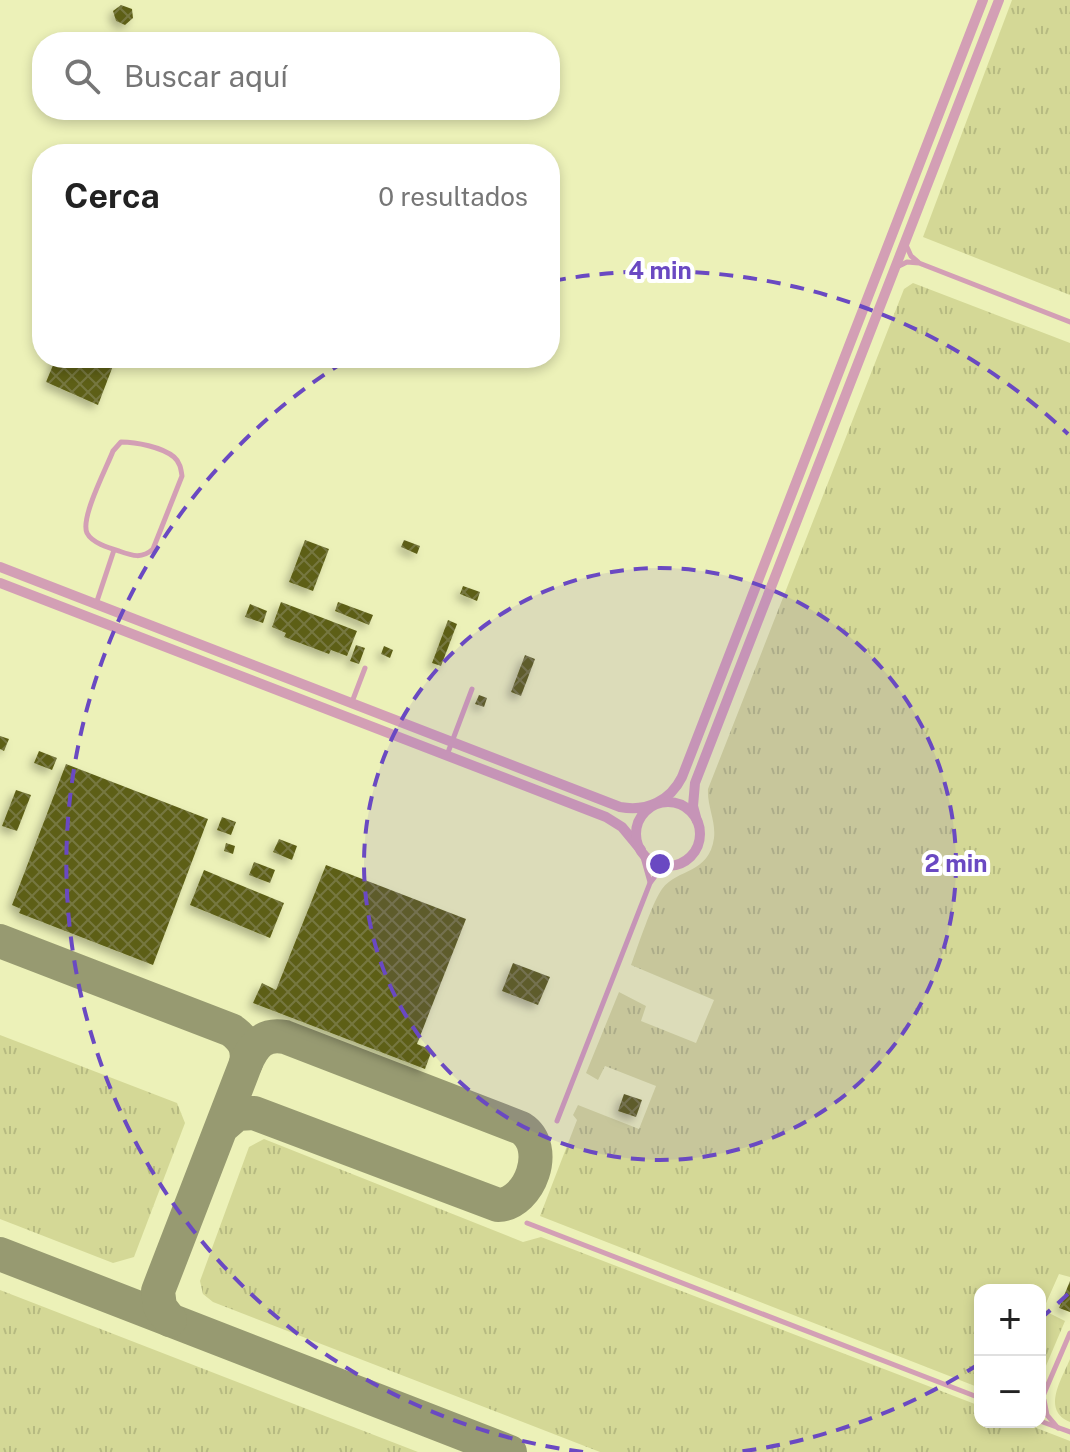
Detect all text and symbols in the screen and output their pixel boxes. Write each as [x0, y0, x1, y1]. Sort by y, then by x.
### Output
search box [32, 32, 560, 120]
icon: search [60, 54, 104, 98]
text: Buscar aquí [124, 58, 288, 94]
text: Cerca [64, 176, 160, 216]
text: 0 resultados [378, 181, 528, 212]
text: 4 min [628, 256, 692, 284]
text: 2 min [925, 849, 987, 877]
centre of rings [646, 850, 674, 878]
map controls [974, 1284, 1046, 1428]
button: + [974, 1284, 1046, 1356]
button: − [974, 1356, 1046, 1428]

